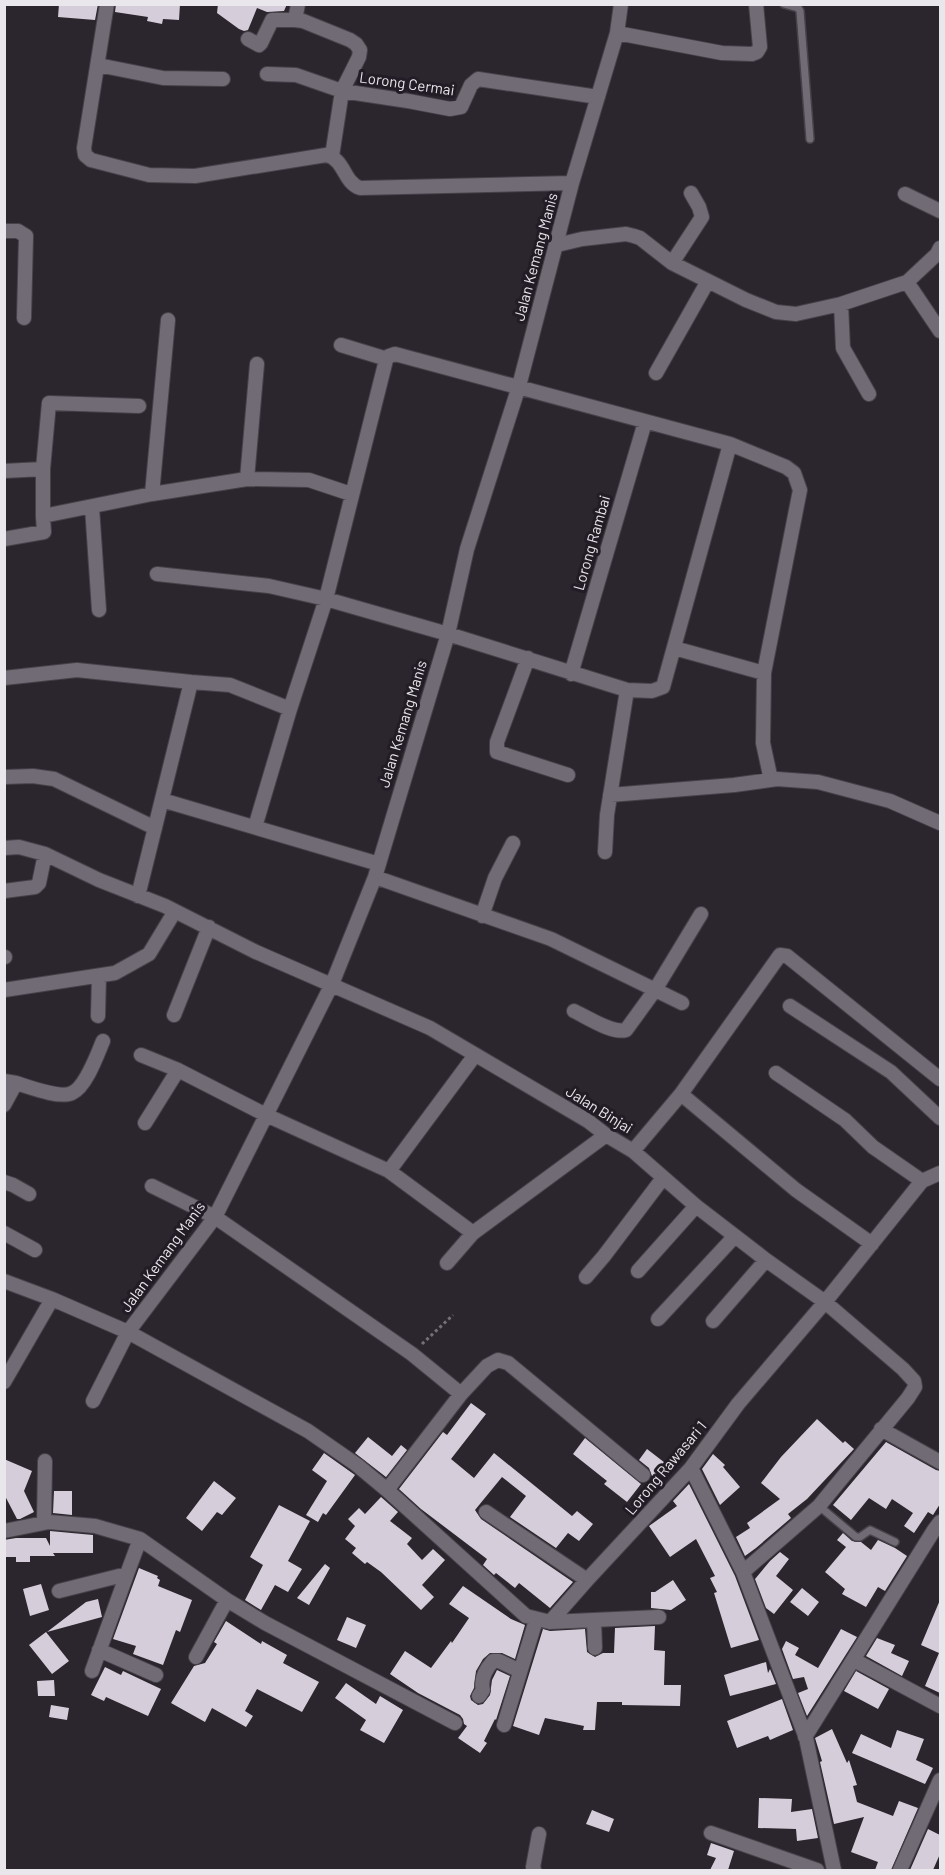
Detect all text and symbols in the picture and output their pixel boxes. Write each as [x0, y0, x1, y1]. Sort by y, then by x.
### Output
street label: Lorong Cermai [358, 67, 456, 99]
street label: Jalan Kemang Manis [509, 191, 561, 323]
street label: Lorong Rambai [569, 493, 613, 592]
street label: Jalan Kemang Manis [374, 658, 430, 790]
street label: Jalan Binjai [563, 1082, 636, 1137]
street label: Jalan Kemang Manis [116, 1198, 208, 1315]
street label: Lorong Rawasari 1 [621, 1417, 710, 1518]

